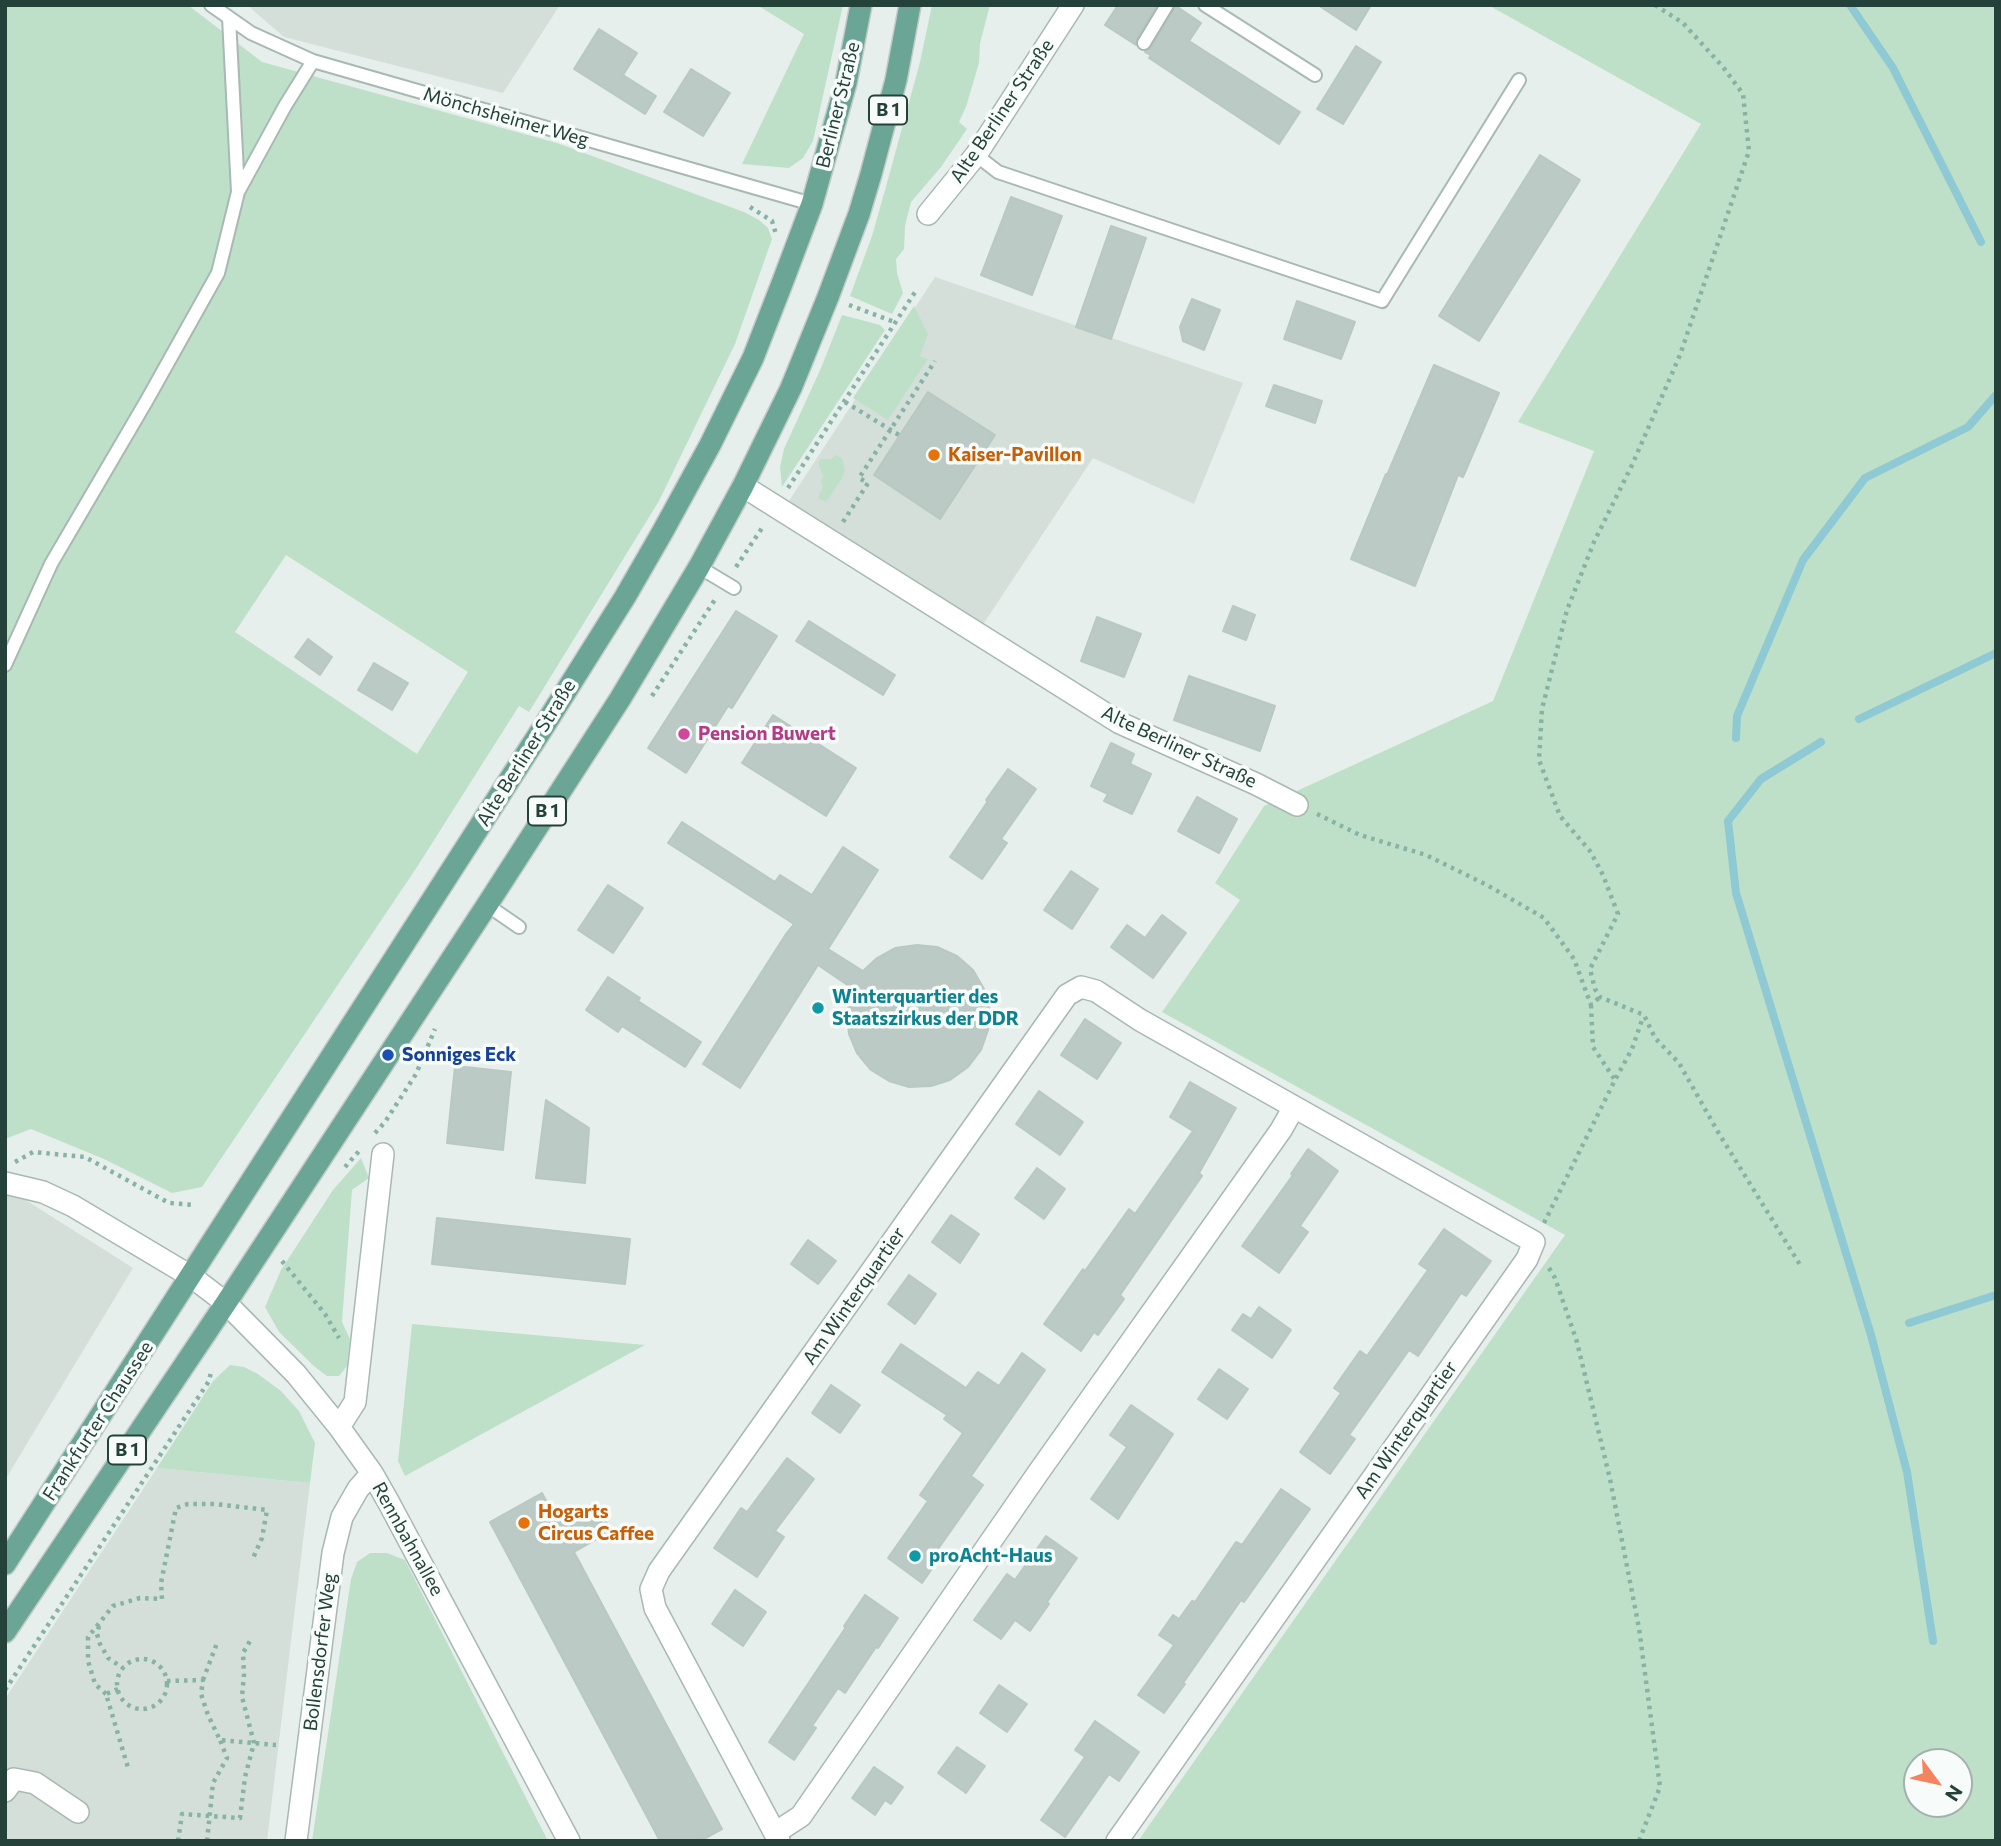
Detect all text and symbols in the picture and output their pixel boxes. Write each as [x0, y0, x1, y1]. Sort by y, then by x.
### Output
street label: Alte Berliner Straße [945, 35, 1059, 187]
street label: Berliner Straße [811, 39, 865, 171]
street label: Mönchsheimer Weg [421, 82, 591, 152]
road number: B 1 [869, 96, 907, 124]
place label: Kaiser-Pavillon [948, 444, 1082, 466]
marker: Kaiser-Pavillon [926, 447, 942, 463]
street label: Alte Berliner Straße [472, 675, 580, 831]
street label: Alte Berliner Straße [1098, 701, 1260, 793]
place label: Pension Buwert [698, 723, 836, 745]
marker: Pension Buwert [676, 726, 692, 742]
road number: B 1 [528, 796, 566, 826]
place label: Winterquartier des Staatszirkus der DDR [832, 986, 1019, 1030]
marker: Winterquartier des Staatszirkus der DDR [810, 1000, 826, 1016]
place label: Sonniges Eck [402, 1044, 516, 1066]
marker: Sonniges Eck [380, 1047, 396, 1063]
street label: Am Winterquartier [798, 1223, 910, 1369]
street label: Frankfurter Chaussee [38, 1337, 158, 1505]
street label: Am Winterquartier [1350, 1357, 1462, 1503]
road number: B 1 [108, 1436, 146, 1464]
street label: Rennbahnallee [367, 1478, 449, 1600]
place label: Hogarts Circus Caffee [538, 1501, 654, 1545]
marker: Hogarts Circus Caffee [516, 1515, 532, 1531]
place label: proAcht-Haus [929, 1545, 1053, 1567]
marker: proAcht-Haus [907, 1548, 923, 1564]
street label: Bollensdorfer Weg [299, 1572, 341, 1732]
north arrow [1903, 1748, 1973, 1818]
text: N [1941, 1781, 1968, 1806]

